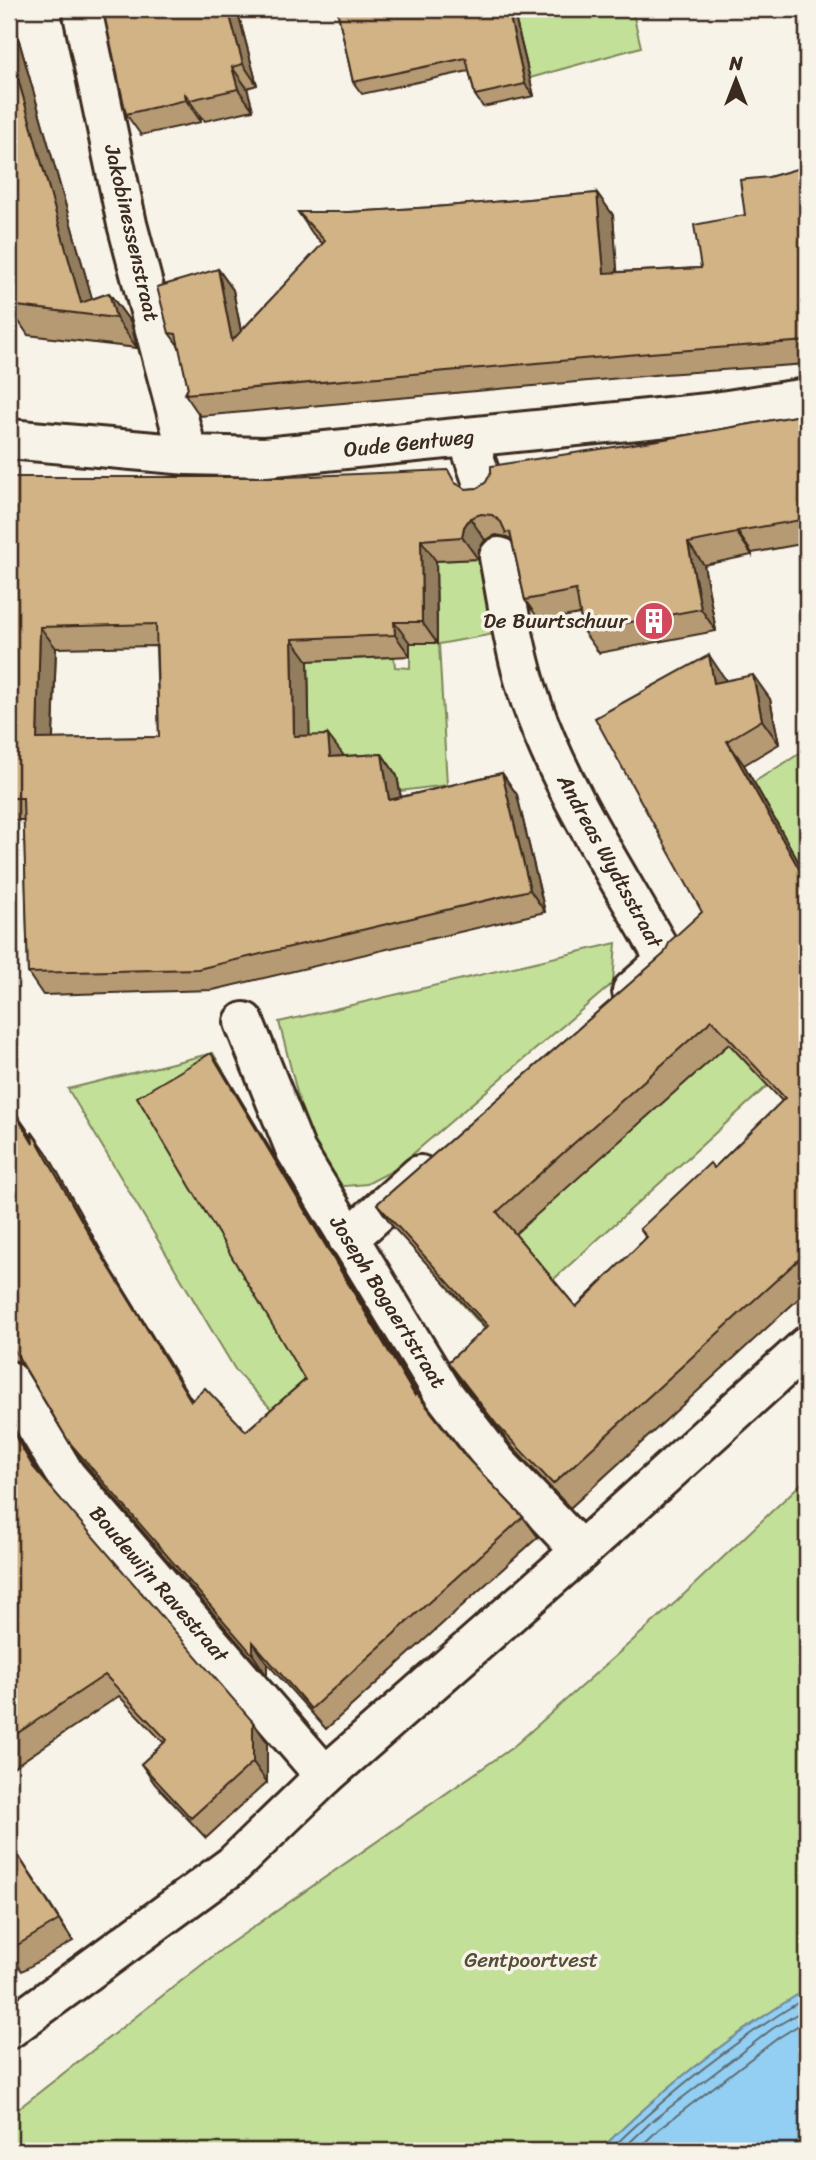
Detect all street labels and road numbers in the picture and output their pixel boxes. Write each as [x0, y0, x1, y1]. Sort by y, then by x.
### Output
street label: Jakobinessenstraat [93, 140, 171, 325]
street label: Oude Gentweg [342, 417, 477, 469]
street label: Andreas Wydtsstraat [546, 766, 674, 956]
street label: Joseph Bogaertstraat [319, 1207, 457, 1396]
street label: Boudewijn Ravestraat [79, 1497, 240, 1673]

